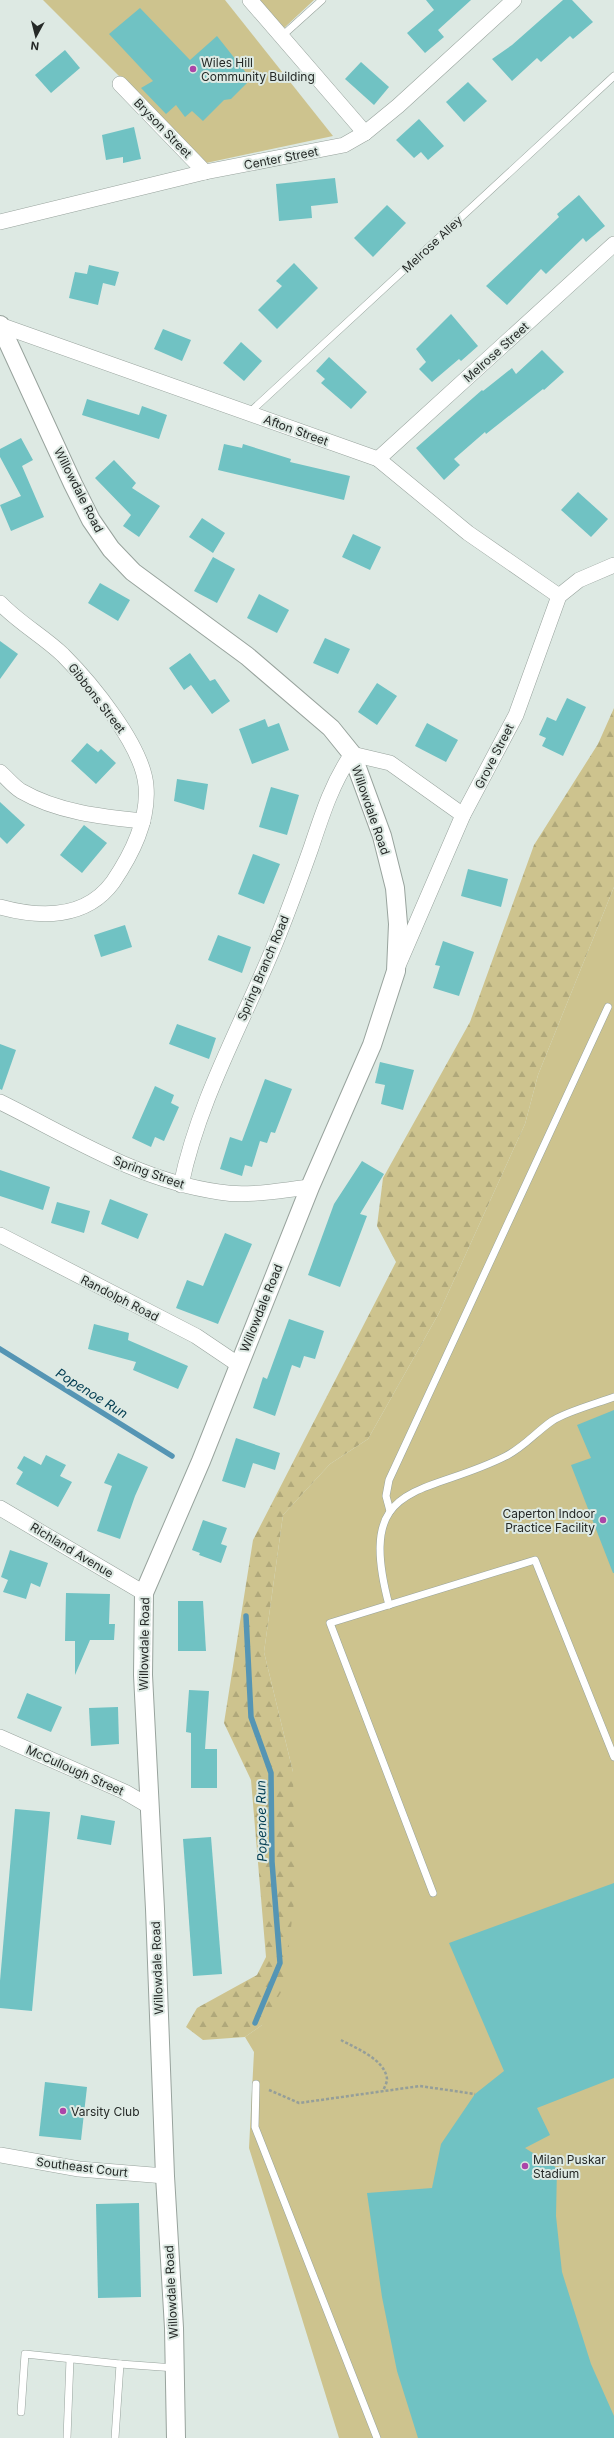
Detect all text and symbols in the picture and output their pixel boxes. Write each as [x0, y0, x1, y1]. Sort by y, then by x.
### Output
north arrow [16, 16, 56, 56]
text: N [30, 38, 40, 53]
place label: Wiles Hill Community Building [201, 55, 315, 84]
marker: Wiles Hill Community Building [188, 64, 198, 74]
street label: Bryson Street [131, 95, 195, 161]
street label: Center Street [243, 143, 320, 173]
street label: Melrose Alley [399, 212, 465, 276]
street label: Melrose Street [460, 319, 532, 385]
street label: Afton Street [262, 411, 330, 449]
street label: Willowdale Road [51, 445, 107, 535]
street label: Gibbons Street [65, 660, 129, 736]
street label: Grove Street [471, 721, 517, 791]
street label: Willowdale Road [349, 763, 393, 857]
street label: Spring Branch Road [234, 913, 292, 1023]
street label: Spring Street [112, 1152, 187, 1192]
street label: Willowdale Road [237, 1262, 285, 1354]
street label: Randolph Road [78, 1272, 162, 1324]
water label: Popenoe Run [53, 1365, 131, 1422]
place label: Caperton Indoor Practice Facility [502, 1506, 595, 1535]
marker: Caperton Indoor Practice Facility [598, 1515, 608, 1525]
street label: Richland Avenue [28, 1519, 116, 1581]
street label: Willowdale Road [136, 1597, 152, 1691]
street label: McCullough Street [24, 1742, 126, 1798]
water label: Popenoe Run [252, 1780, 270, 1862]
street label: Willowdale Road [148, 1921, 166, 2015]
place label: Varsity Club [71, 2104, 140, 2119]
marker: Varsity Club [58, 2106, 68, 2116]
place label: Milan Puskar Stadium [533, 2152, 606, 2181]
street label: Southeast Court [35, 2154, 129, 2180]
marker: Milan Puskar Stadium [520, 2161, 530, 2171]
street label: Willowdale Road [161, 2245, 181, 2339]

